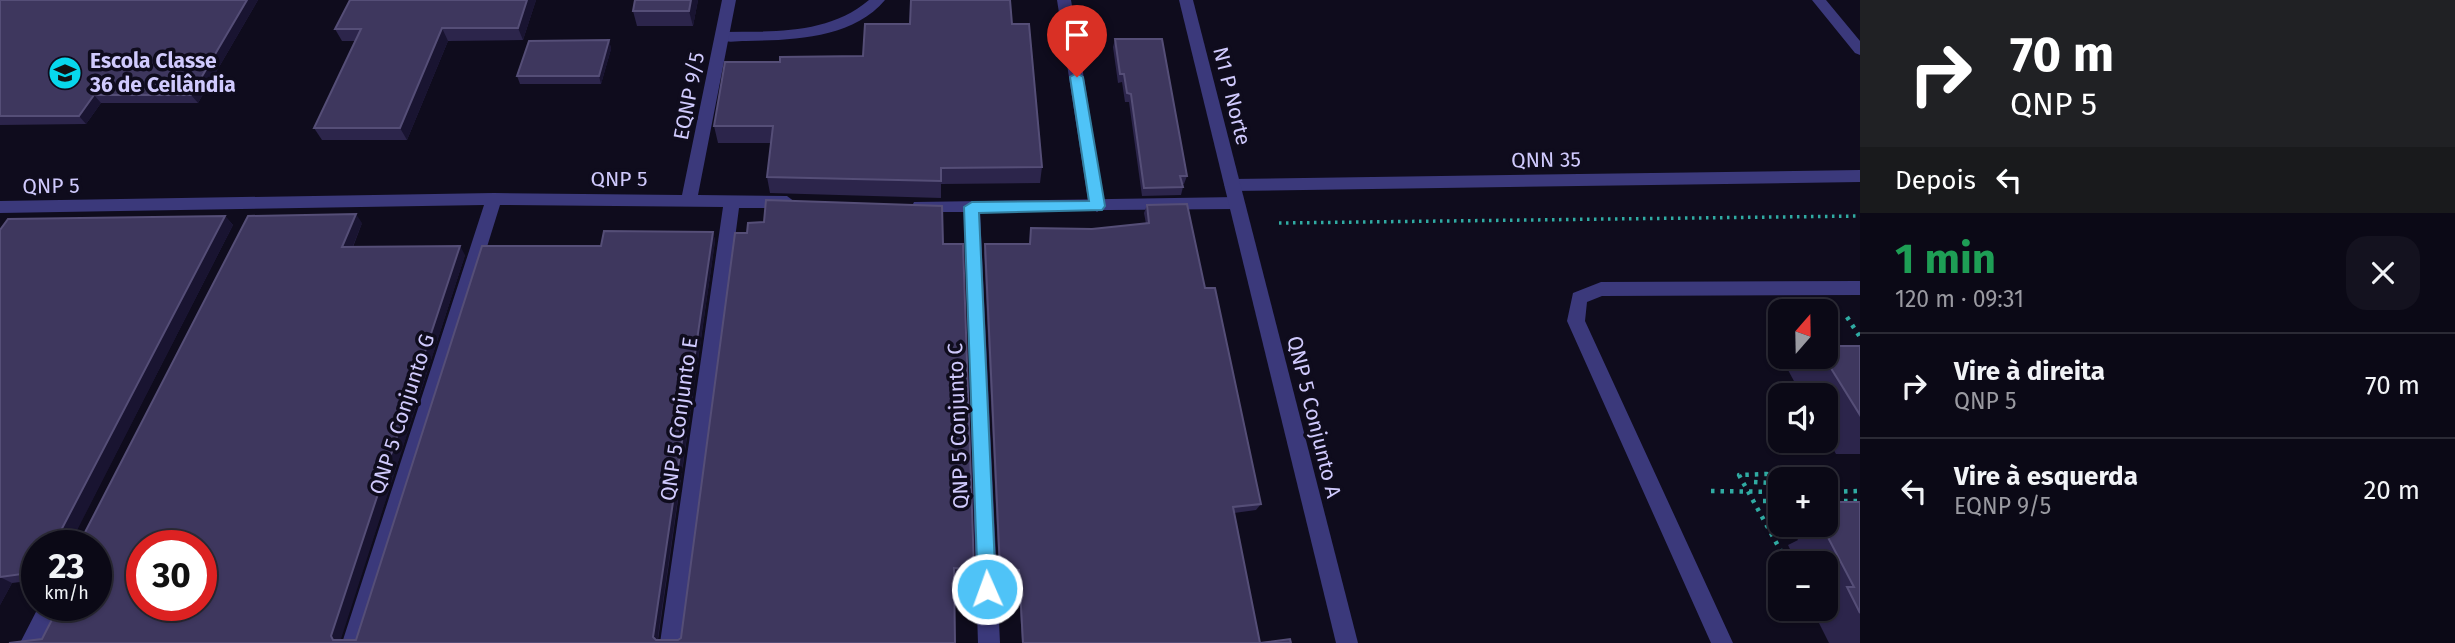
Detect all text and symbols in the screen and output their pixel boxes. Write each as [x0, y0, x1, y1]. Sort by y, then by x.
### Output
pin [1047, 5, 1107, 77]
icon: arrive [1058, 16, 1096, 54]
text: 70 m [2010, 25, 2114, 84]
icon: right [1895, 28, 1986, 119]
street label: N1 P Norte [1207, 44, 1257, 148]
place label: Escola Classe 36 de Ceilândia [89, 48, 236, 98]
street label: EQNP 9/5 [668, 50, 710, 142]
school or university icon: Escola Classe 36 de Ceilândia [46, 54, 84, 92]
text: QNP 5 [2010, 85, 2097, 123]
street label: QNN 35 [1511, 146, 1581, 174]
icon: left [1990, 161, 2028, 199]
text: Depois [1895, 165, 1976, 196]
street label: QNP 5 [590, 166, 648, 192]
street label: QNP 5 [22, 173, 80, 199]
text: 1 min [1895, 234, 1996, 284]
button: close [2346, 236, 2420, 310]
text: 120 m · 09:31 [1895, 285, 2024, 313]
north arrow [1768, 299, 1838, 369]
map controls [1768, 299, 1838, 621]
street label: QNP 5 Conjunto G [364, 330, 440, 498]
street label: QNP 5 Conjunto A [1281, 333, 1347, 501]
street label: QNP 5 Conjunto E [655, 335, 703, 503]
street label: QNP 5 Conjunto C [942, 342, 974, 509]
text: Vire à direita [1954, 356, 2105, 387]
icon: right [1895, 367, 1933, 405]
text: 70 m [2365, 370, 2420, 401]
button: sound [1768, 383, 1838, 453]
text: QNP 5 [1954, 387, 2017, 415]
text: Vire à esquerda [1954, 461, 2138, 492]
button: + [1768, 467, 1838, 537]
icon: left [1895, 472, 1933, 510]
text: 20 m [2363, 475, 2420, 506]
text: EQNP 9/5 [1954, 492, 2051, 520]
speed limit sign: 30 [126, 530, 217, 621]
text: 23 [48, 545, 85, 587]
button: − [1768, 551, 1838, 621]
position arrow [950, 552, 1024, 626]
text: km/h [44, 582, 89, 604]

